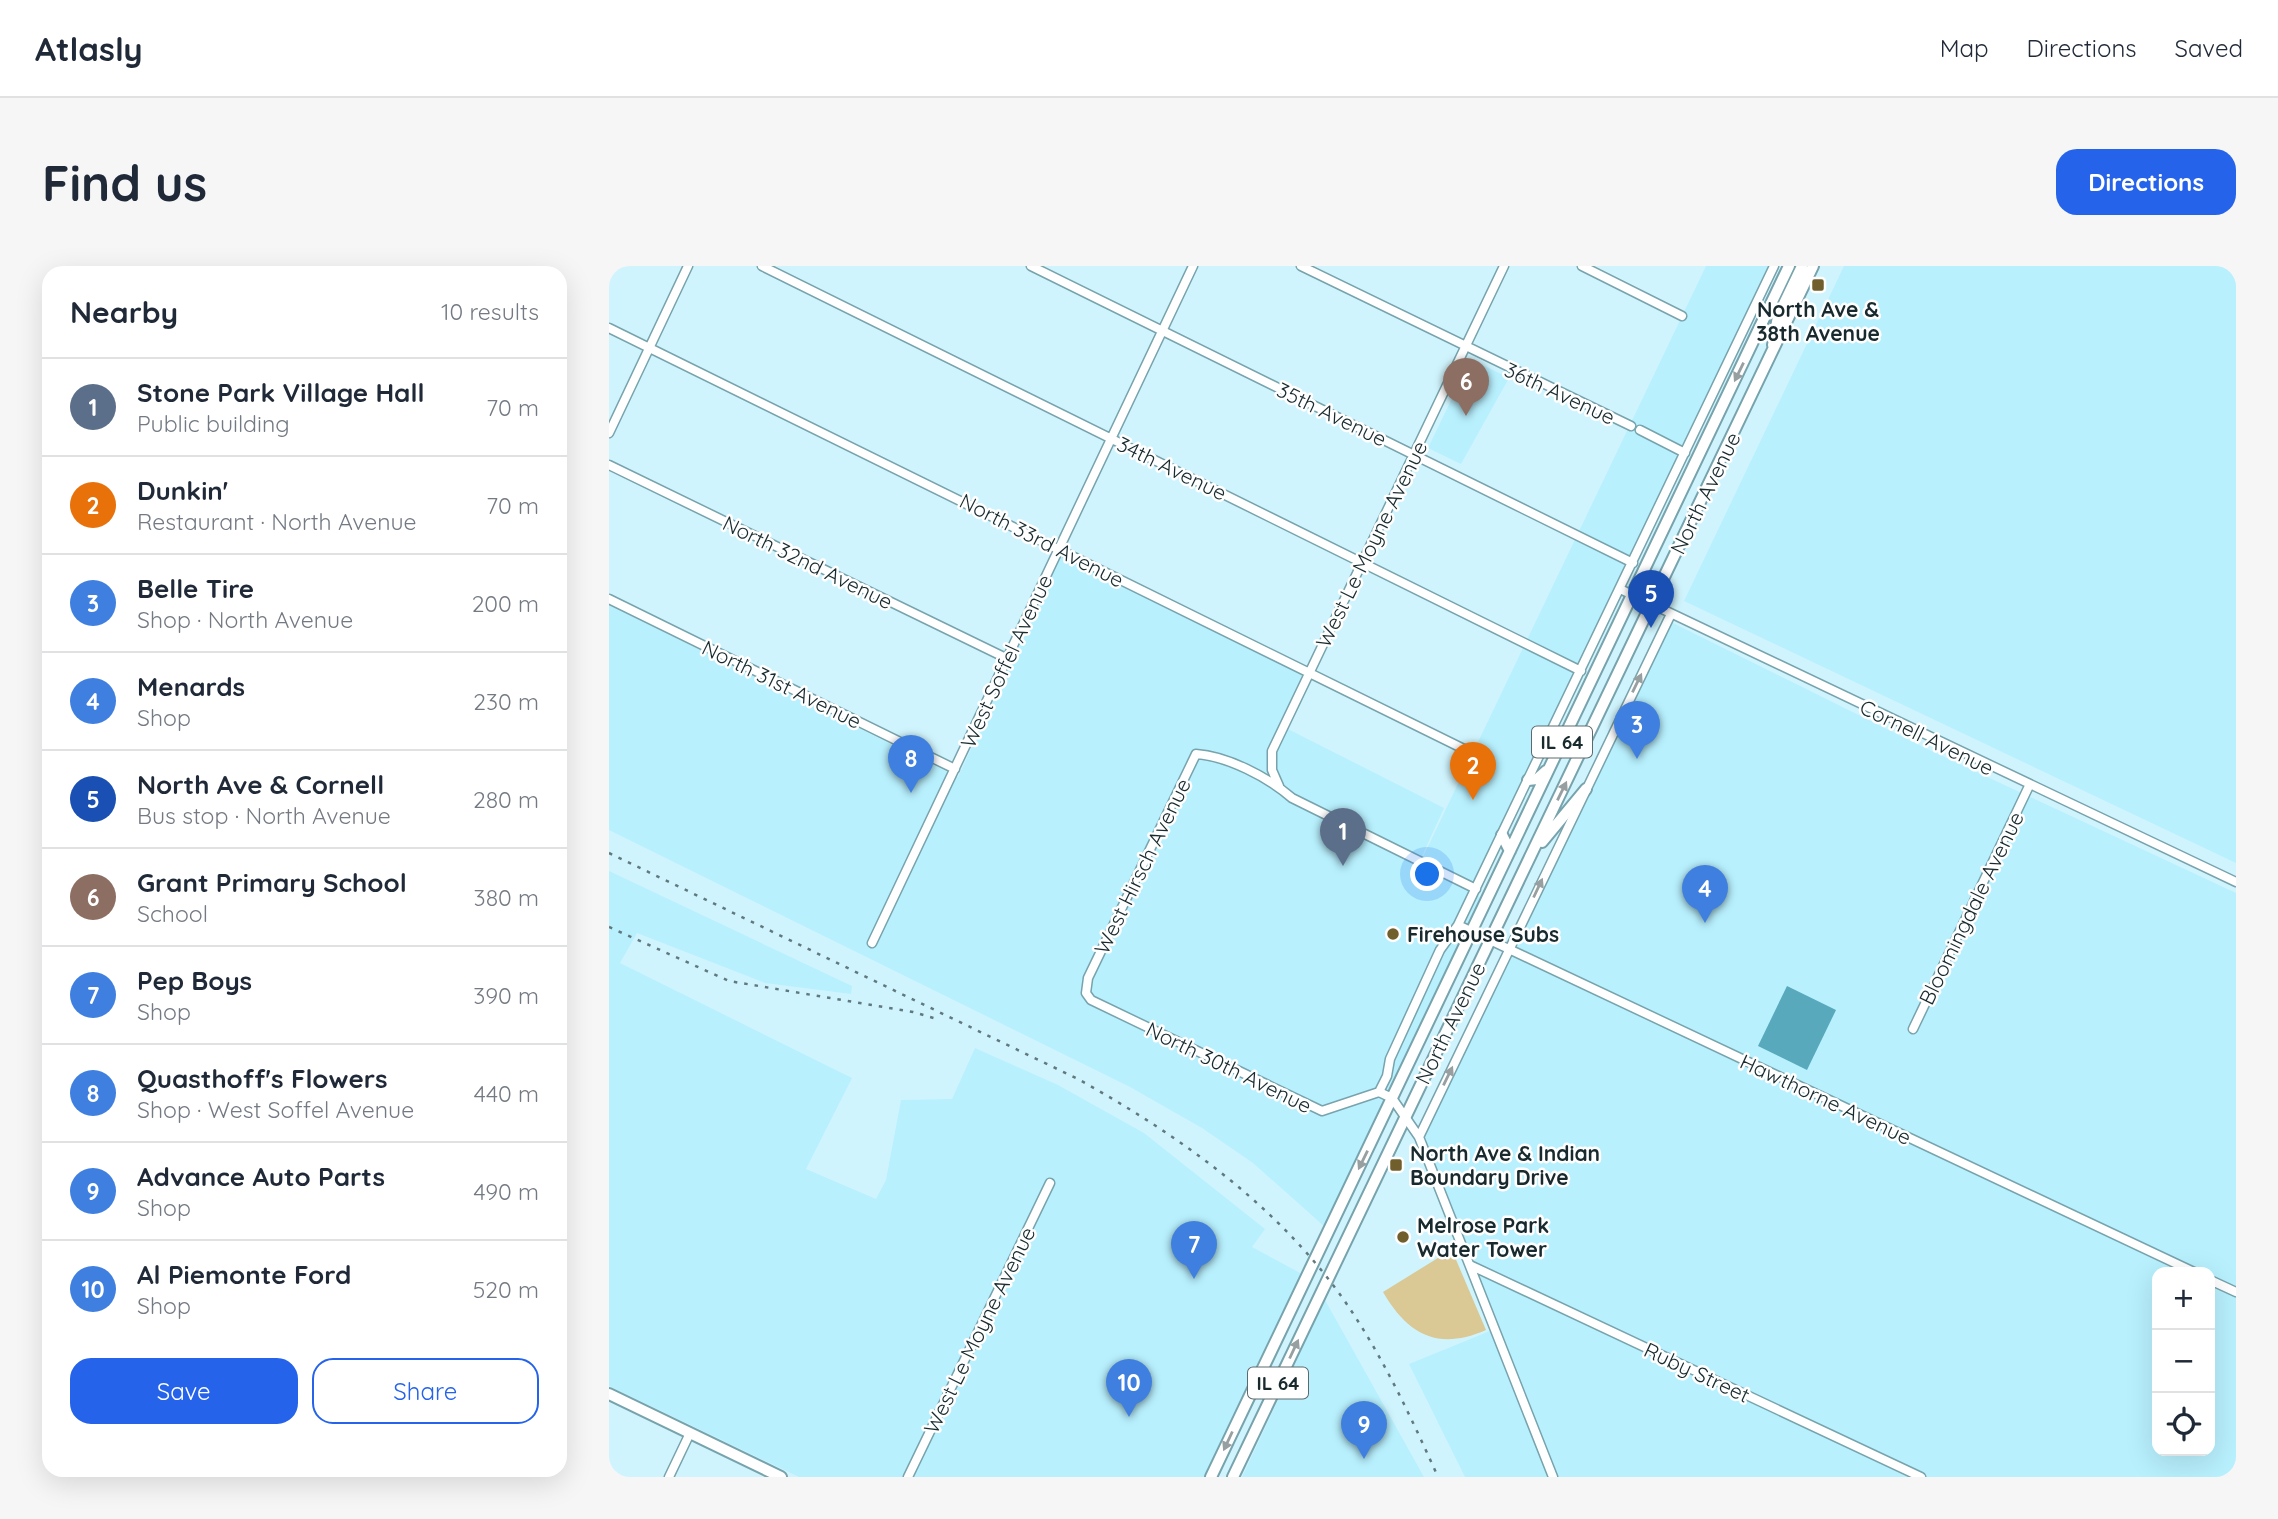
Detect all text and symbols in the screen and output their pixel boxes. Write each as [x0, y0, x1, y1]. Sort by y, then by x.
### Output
text: Atlasly [35, 28, 143, 69]
text: Map [1940, 33, 1989, 63]
text: Directions [2027, 33, 2137, 63]
text: Saved [2175, 33, 2243, 63]
button: Directions [2056, 149, 2236, 215]
text: Find us [42, 152, 207, 213]
marker: North Ave & 38th Avenue [1810, 277, 1826, 293]
text: Nearby [70, 293, 178, 331]
place label: North Ave & 38th Avenue [1756, 296, 1880, 346]
text: 10 results [441, 297, 539, 326]
street label: 36th Avenue [1501, 356, 1619, 430]
pin: 6 [1443, 358, 1489, 416]
one-way arrow [1733, 362, 1745, 382]
text: Stone Park Village Hall [137, 376, 424, 409]
street label: 35th Avenue [1273, 376, 1391, 452]
text: 1 [89, 393, 97, 422]
text: 70 m [486, 393, 539, 422]
text: Public building [137, 409, 290, 438]
street label: North Avenue [1664, 428, 1746, 558]
street label: 34th Avenue [1113, 430, 1231, 506]
street label: West Le Moyne Avenue [1310, 436, 1432, 652]
text: Dunkin' [137, 474, 228, 507]
street label: North 33rd Avenue [956, 487, 1128, 593]
text: 2 [86, 491, 100, 520]
text: 70 m [486, 491, 539, 520]
text: Restaurant · North Avenue [137, 507, 417, 536]
street label: North 32nd Avenue [719, 510, 897, 614]
street label: West Soffel Avenue [954, 570, 1058, 752]
pin: 5 [1628, 570, 1674, 628]
text: Belle Tire [137, 572, 254, 605]
text: 3 [87, 589, 99, 618]
text: 200 m [472, 589, 539, 618]
text: Shop · North Avenue [137, 605, 353, 634]
street label: North 31st Avenue [698, 634, 866, 734]
text: Menards [137, 670, 245, 703]
one-way arrow [1632, 673, 1643, 693]
text: 4 [86, 687, 100, 716]
text: 230 m [473, 687, 539, 716]
street label: Cornell Avenue [1856, 693, 1998, 781]
pin: 3 [1614, 701, 1660, 759]
text: Shop [137, 703, 191, 732]
road number: IL 64 [1532, 727, 1592, 757]
pin: 8 [888, 735, 934, 793]
pin: 2 [1450, 742, 1496, 800]
text: North Ave & Cornell [137, 768, 384, 801]
street label: West Hirsch Avenue [1088, 774, 1196, 958]
one-way arrow [1556, 781, 1568, 801]
text: 5 [86, 785, 100, 814]
text: 280 m [473, 785, 539, 814]
text: Bus stop · North Avenue [137, 801, 391, 830]
street label: Bloomingdale Avenue [1913, 807, 2029, 1009]
pin: 1 [1320, 808, 1366, 866]
your location [1410, 857, 1444, 891]
pin: 4 [1682, 865, 1728, 923]
text: Grant Primary School [137, 866, 407, 899]
one-way arrow [1533, 878, 1544, 898]
text: 6 [87, 883, 99, 912]
text: 380 m [474, 883, 539, 912]
text: School [137, 899, 208, 928]
place label: Firehouse Subs [1407, 921, 1559, 947]
marker: Firehouse Subs [1385, 926, 1401, 942]
street label: North Avenue [1409, 958, 1491, 1088]
text: Pep Boys [137, 964, 252, 997]
text: 7 [87, 981, 99, 1010]
text: 390 m [473, 981, 539, 1010]
text: Shop [137, 997, 191, 1026]
street label: North 30th Avenue [1142, 1016, 1316, 1118]
street label: Hawthorne Avenue [1736, 1048, 1916, 1150]
text: Quasthoff's Flowers [137, 1062, 388, 1095]
one-way arrow [1443, 1066, 1454, 1086]
text: 8 [87, 1079, 99, 1108]
text: 440 m [474, 1079, 539, 1108]
text: Shop · West Soffel Avenue [137, 1095, 414, 1124]
place label: North Ave & Indian Boundary Drive [1410, 1140, 1600, 1190]
one-way arrow [1357, 1150, 1369, 1170]
marker: North Ave & Indian Boundary Drive [1388, 1157, 1404, 1173]
text: Advance Auto Parts [137, 1160, 385, 1193]
text: 9 [86, 1177, 100, 1206]
text: 490 m [474, 1177, 539, 1206]
text: Shop [137, 1193, 191, 1222]
place label: Melrose Park Water Tower [1417, 1212, 1549, 1262]
pin: 7 [1171, 1221, 1217, 1279]
street label: West Le Moyne Avenue [918, 1222, 1040, 1438]
marker: Melrose Park Water Tower [1395, 1229, 1411, 1245]
text: Al Piemonte Ford [137, 1258, 351, 1291]
map controls [2152, 1267, 2215, 1456]
button: + [2152, 1267, 2215, 1330]
text: 10 [81, 1275, 105, 1304]
text: 520 m [473, 1275, 539, 1304]
text: Shop [137, 1291, 191, 1320]
button: − [2152, 1330, 2215, 1393]
street label: Ruby Street [1640, 1336, 1754, 1408]
one-way arrow [1288, 1339, 1300, 1359]
button: Save [70, 1358, 298, 1424]
button: Share [312, 1358, 539, 1424]
pin: 10 [1106, 1359, 1152, 1417]
road number: IL 64 [1248, 1368, 1308, 1399]
button: locate [2152, 1393, 2215, 1456]
pin: 9 [1341, 1401, 1387, 1459]
one-way arrow [1223, 1431, 1234, 1451]

